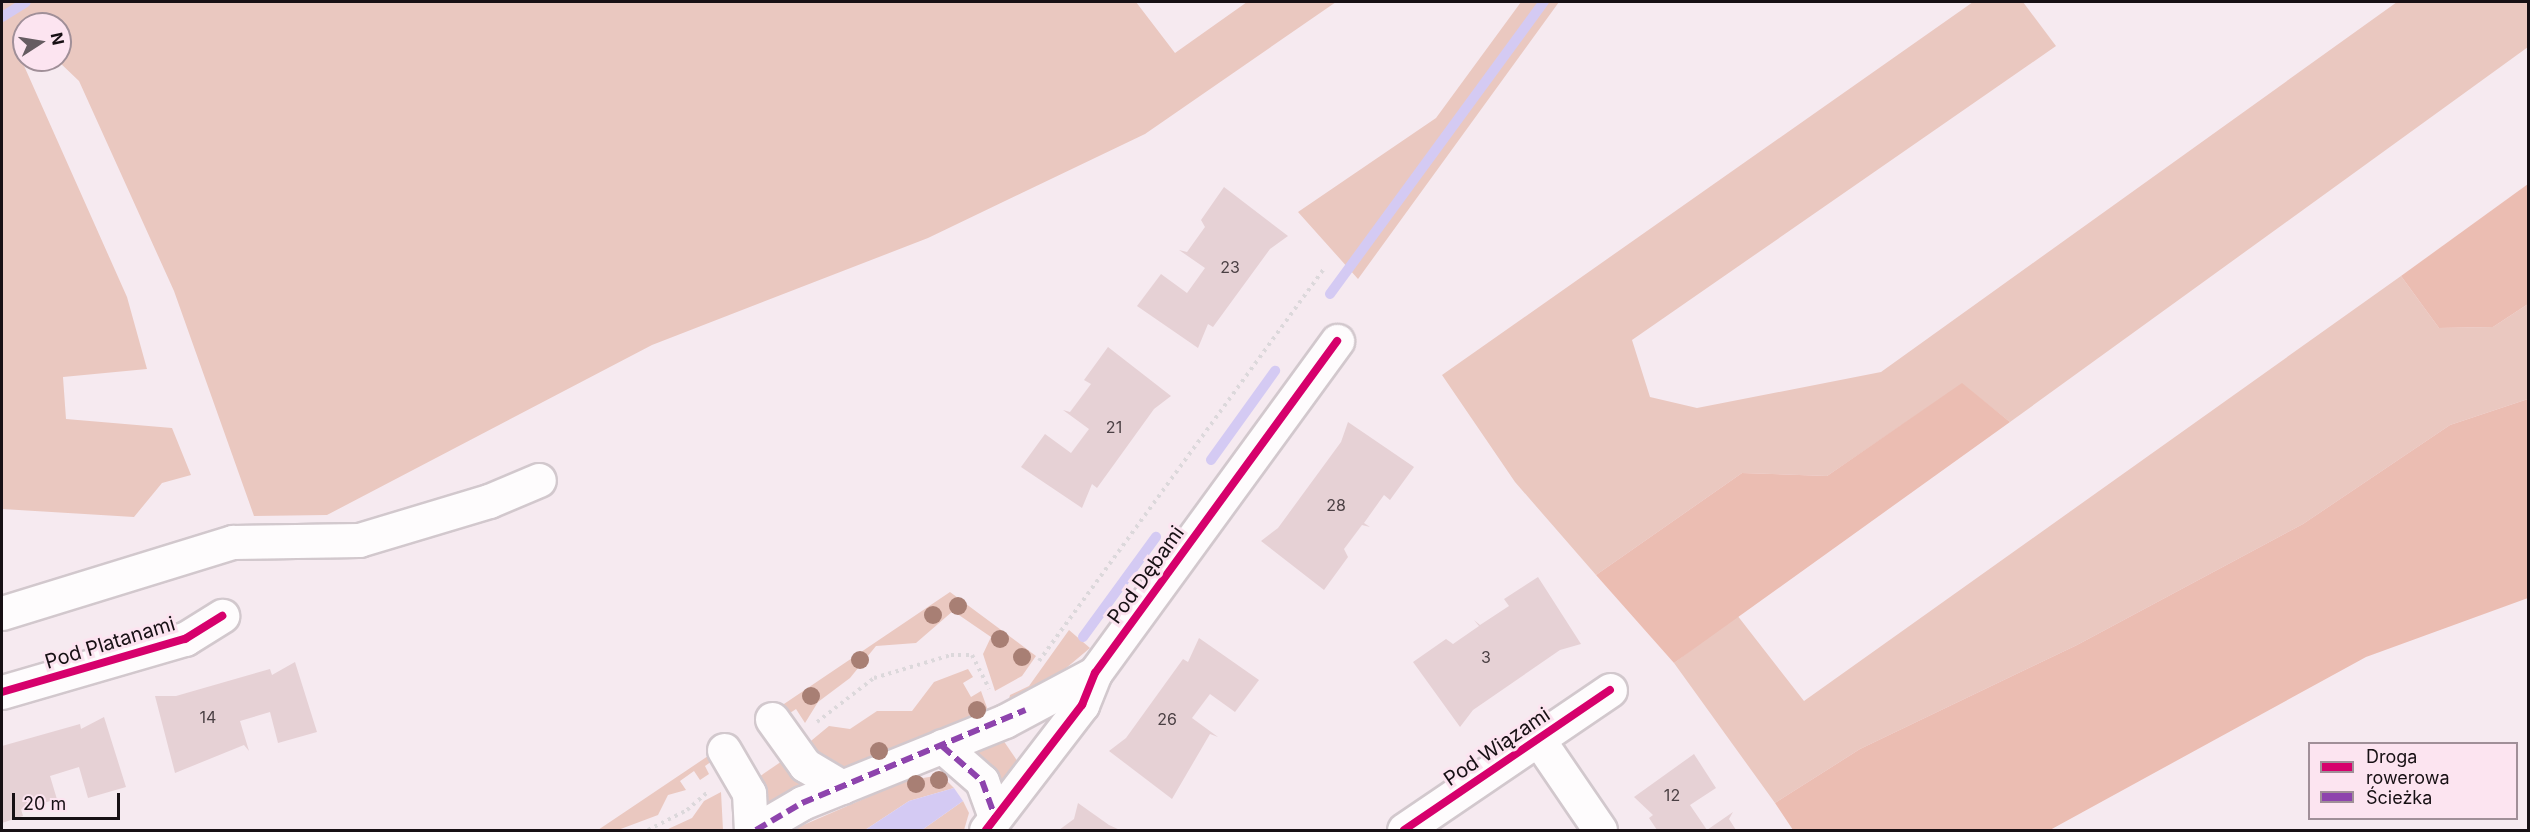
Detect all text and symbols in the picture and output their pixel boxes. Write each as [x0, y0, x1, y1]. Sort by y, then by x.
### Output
north arrow [12, 12, 72, 72]
text: N [47, 31, 69, 47]
house number: 23 [1220, 257, 1240, 277]
house number: 21 [1106, 417, 1122, 437]
house number: 28 [1326, 495, 1346, 515]
street label: Pod Dębami [1103, 522, 1189, 628]
street label: Pod Platanami [42, 612, 178, 674]
house number: 3 [1481, 647, 1491, 667]
street label: Pod Wiązami [1439, 703, 1555, 791]
house number: 14 [200, 707, 216, 727]
house number: 26 [1157, 709, 1177, 729]
legend [2308, 742, 2518, 820]
text: Droga rowerowa [2366, 746, 2450, 788]
scale bar [15, 781, 123, 819]
house number: 12 [1664, 785, 1680, 805]
text: Ścieżka [2366, 787, 2432, 808]
text: 20 m [23, 793, 66, 814]

